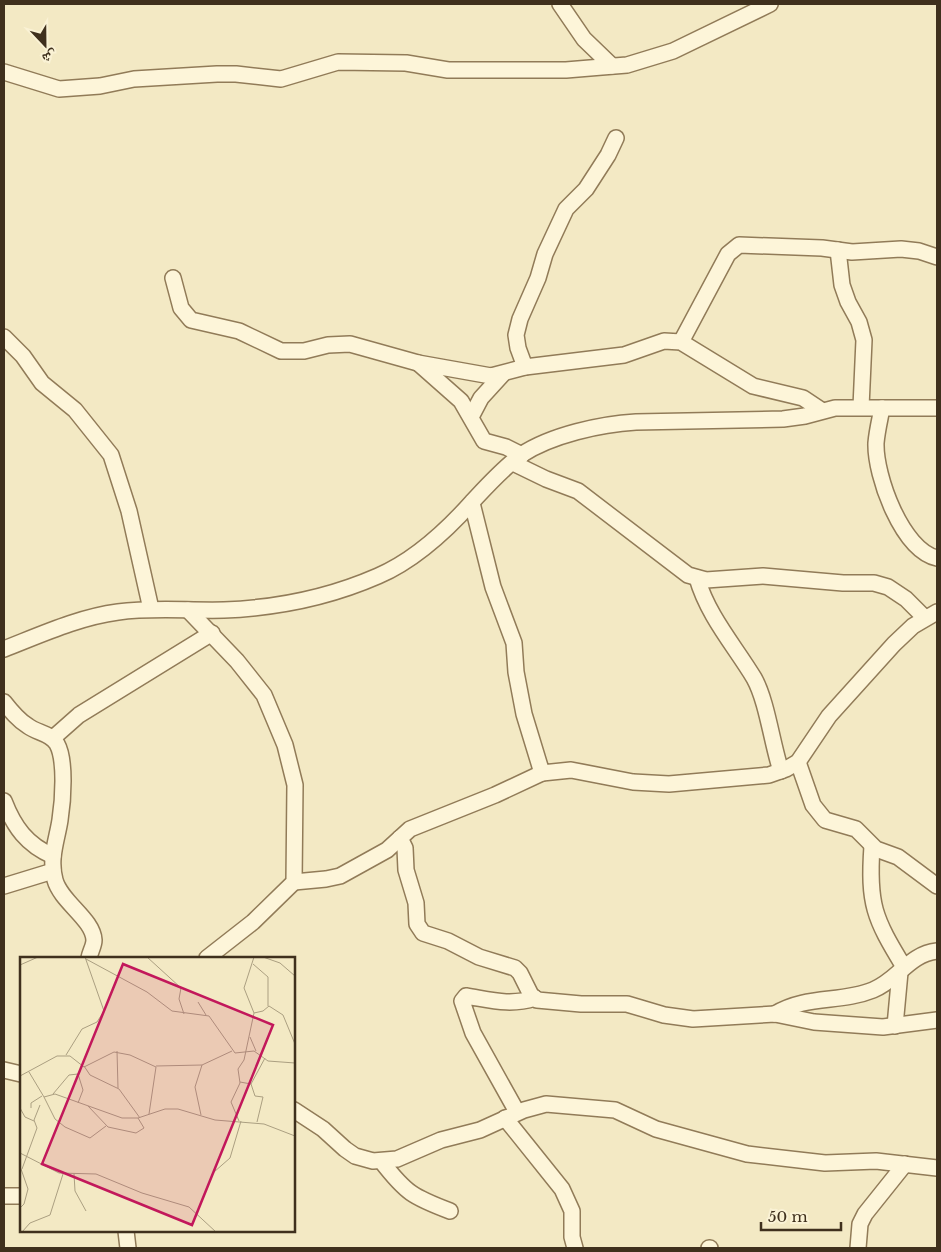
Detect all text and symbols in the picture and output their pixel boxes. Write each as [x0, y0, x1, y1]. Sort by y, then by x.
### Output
north arrow [20, 20, 70, 70]
text: ش [39, 46, 60, 68]
inset map [20, 957, 295, 1232]
scale bar [761, 1200, 841, 1232]
text: 50 m [768, 1207, 808, 1226]

